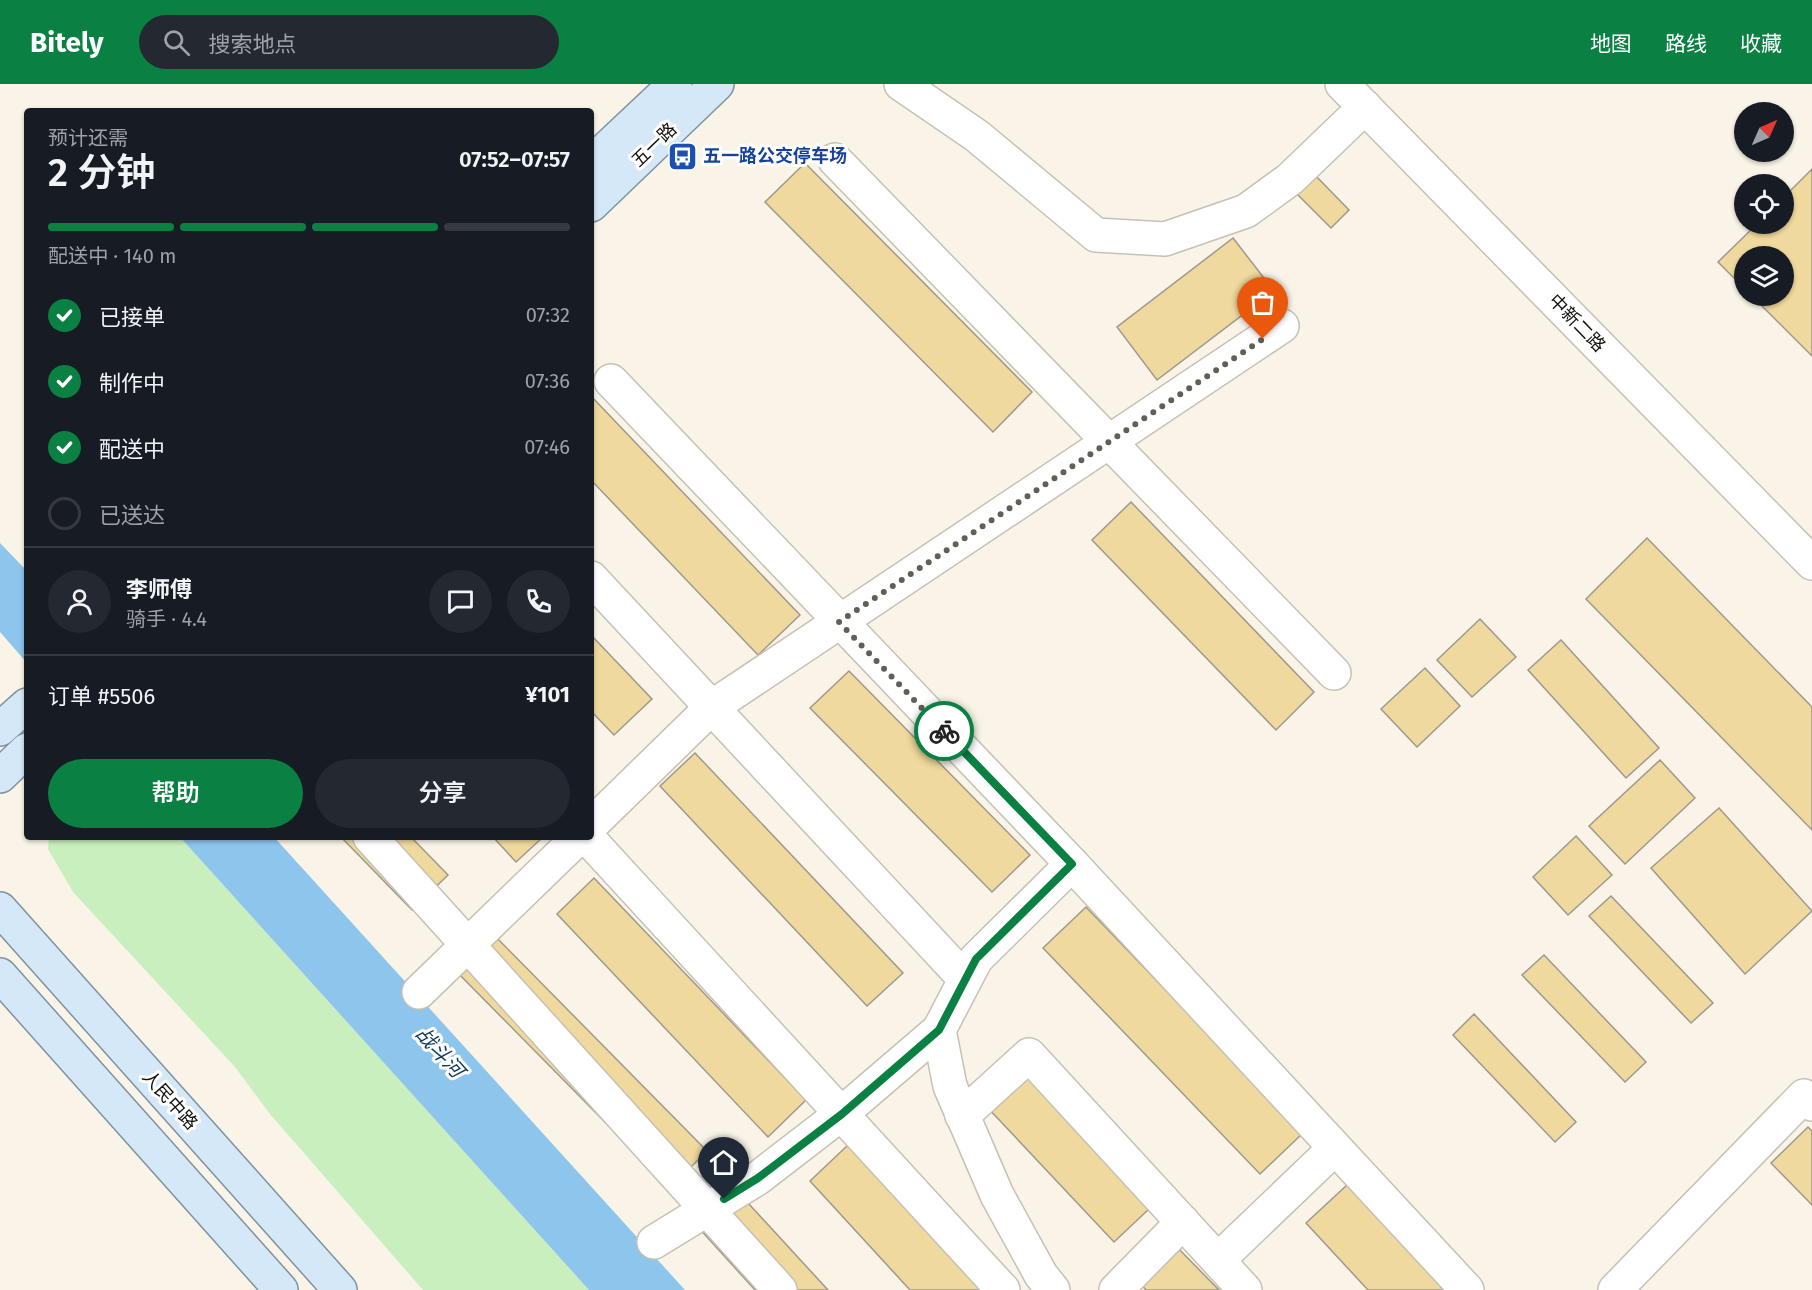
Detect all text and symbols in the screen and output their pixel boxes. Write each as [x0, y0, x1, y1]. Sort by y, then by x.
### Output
search box [139, 15, 559, 69]
text: Bitely [30, 26, 103, 59]
icon: search [160, 26, 193, 59]
text: 搜索地点 [208, 31, 297, 58]
text: 地图 [1590, 31, 1632, 57]
text: 路线 [1665, 31, 1707, 57]
text: 收藏 [1740, 31, 1782, 57]
north arrow [1734, 102, 1794, 162]
map controls [1734, 102, 1794, 306]
street label: 五一路 [627, 118, 681, 172]
text: 预计还需 [48, 126, 128, 150]
bus stop icon: 五一路公交停车场 [666, 140, 698, 172]
place label: 五一路公交停车场 [703, 145, 847, 167]
text: 07:52–07:57 [459, 146, 570, 173]
text: 2 分钟 [48, 150, 155, 196]
button: locate [1734, 174, 1794, 234]
text: 配送中 · 140 m [48, 244, 176, 268]
button: layers [1734, 246, 1794, 306]
pin [1237, 277, 1288, 339]
icon: bag [1246, 286, 1279, 319]
street label: 中新二路 [1544, 289, 1610, 357]
icon: check [48, 299, 81, 332]
text: 07:32 [526, 303, 570, 327]
text: 已接单 [99, 304, 165, 331]
icon: check [48, 365, 81, 398]
text: 07:36 [525, 369, 570, 393]
text: 制作中 [99, 370, 165, 397]
icon: check [48, 431, 81, 464]
text: 07:46 [524, 435, 570, 459]
text: 配送中 [99, 436, 165, 463]
text: 已送达 [99, 502, 165, 529]
button: person [48, 570, 111, 633]
button: chat [429, 570, 492, 633]
button: phone [507, 570, 570, 633]
text: 李师傅 [126, 576, 192, 603]
text: 骑手 · 4.4 [126, 607, 207, 631]
text: ¥101 [525, 681, 570, 708]
text: 订单 #5506 [48, 683, 155, 710]
courier [914, 701, 974, 761]
icon: bike [928, 715, 961, 748]
button: 帮助 [48, 759, 303, 828]
button: 分享 [315, 759, 570, 828]
water label: 战斗河 [411, 1022, 472, 1085]
street label: 人民中路 [138, 1066, 202, 1134]
pin [698, 1137, 749, 1199]
icon: home [707, 1146, 740, 1179]

